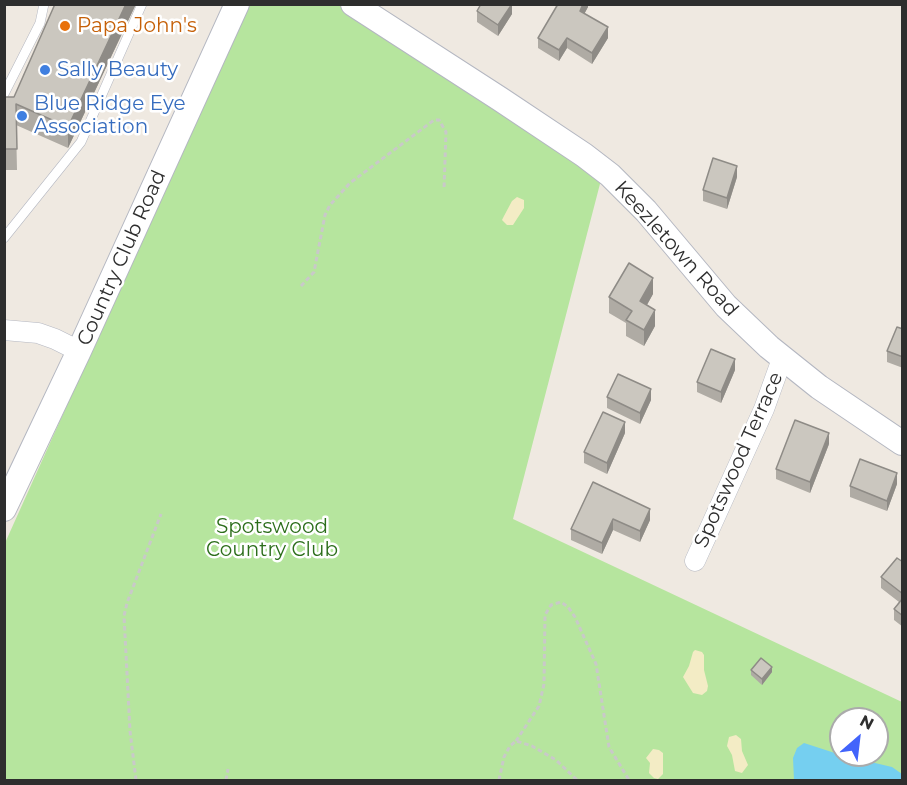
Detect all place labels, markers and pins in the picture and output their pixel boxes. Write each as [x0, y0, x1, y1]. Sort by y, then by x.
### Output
place label: Papa John's [77, 14, 197, 38]
marker: Papa John's [58, 19, 72, 33]
place label: Sally Beauty [57, 58, 178, 82]
marker: Sally Beauty [38, 63, 52, 77]
place label: Blue Ridge Eye Association [34, 92, 186, 139]
marker: Blue Ridge Eye Association [15, 109, 29, 123]

